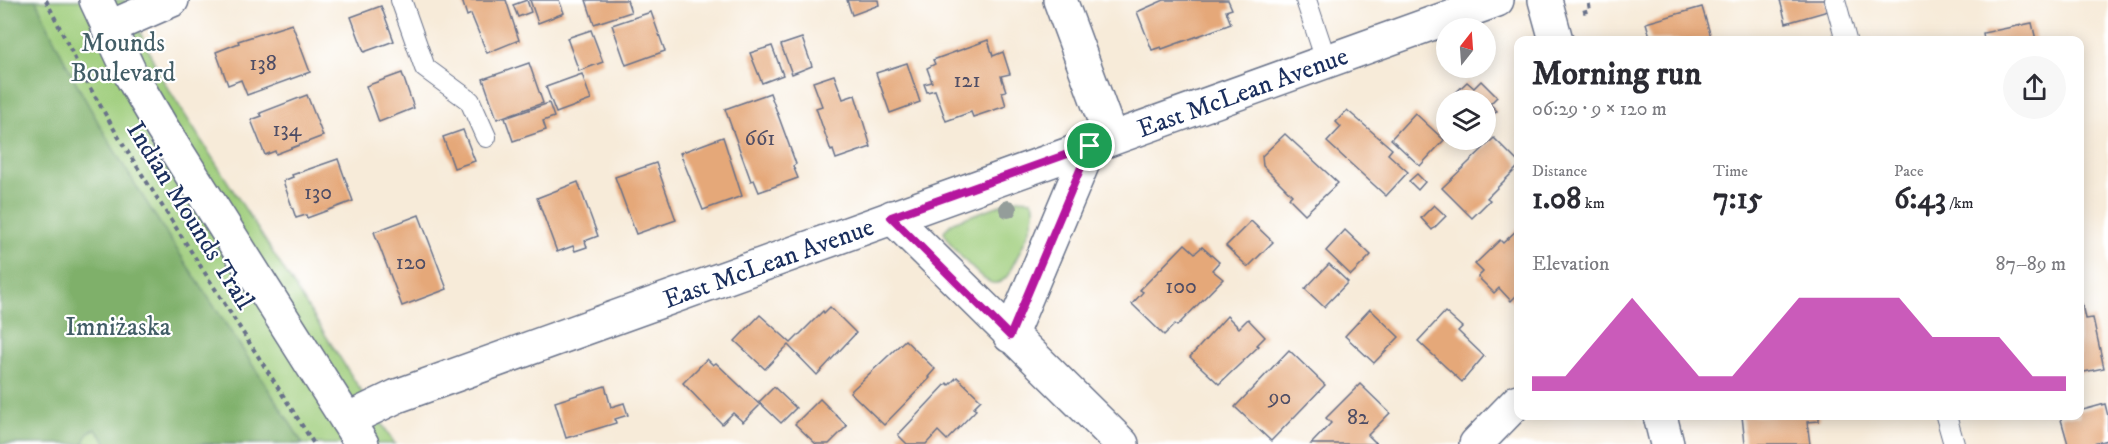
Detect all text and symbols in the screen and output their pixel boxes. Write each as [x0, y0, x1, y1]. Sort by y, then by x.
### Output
north arrow [1436, 18, 1496, 78]
map controls [1436, 18, 1496, 150]
park label: Mounds Boulevard [70, 27, 176, 90]
street label: East McLean Avenue [1133, 40, 1353, 146]
house number: 138 [249, 50, 277, 77]
text: Morning run [1532, 54, 1701, 95]
button: share [2003, 56, 2066, 119]
house number: 121 [954, 67, 980, 94]
button: layers [1436, 90, 1496, 150]
text: 06:29 · 9 × 120 m [1532, 97, 1667, 122]
street label: Indian Mounds Trail [119, 116, 261, 316]
house number: 134 [273, 116, 303, 143]
pin [1064, 120, 1115, 171]
house number: 661 [745, 125, 775, 152]
icon: arrive [1073, 129, 1106, 162]
text: Distance [1532, 161, 1587, 181]
text: Time [1713, 161, 1748, 181]
text: Pace [1894, 161, 1924, 181]
house number: 130 [304, 179, 332, 206]
text: 1.08 [1532, 181, 1581, 218]
text: 7:15 [1713, 181, 1762, 218]
text: 6:43 [1894, 181, 1946, 218]
text: km [1581, 193, 1605, 213]
text: /km [1946, 193, 1974, 213]
street label: East McLean Avenue [659, 211, 878, 317]
house number: 120 [396, 249, 426, 276]
text: Elevation [1532, 252, 1609, 277]
text: 87–89 m [1996, 252, 2066, 277]
house number: 100 [1165, 273, 1197, 300]
park label: Imniżaska [65, 311, 171, 344]
house number: 90 [1268, 384, 1291, 411]
house number: 82 [1347, 404, 1369, 431]

